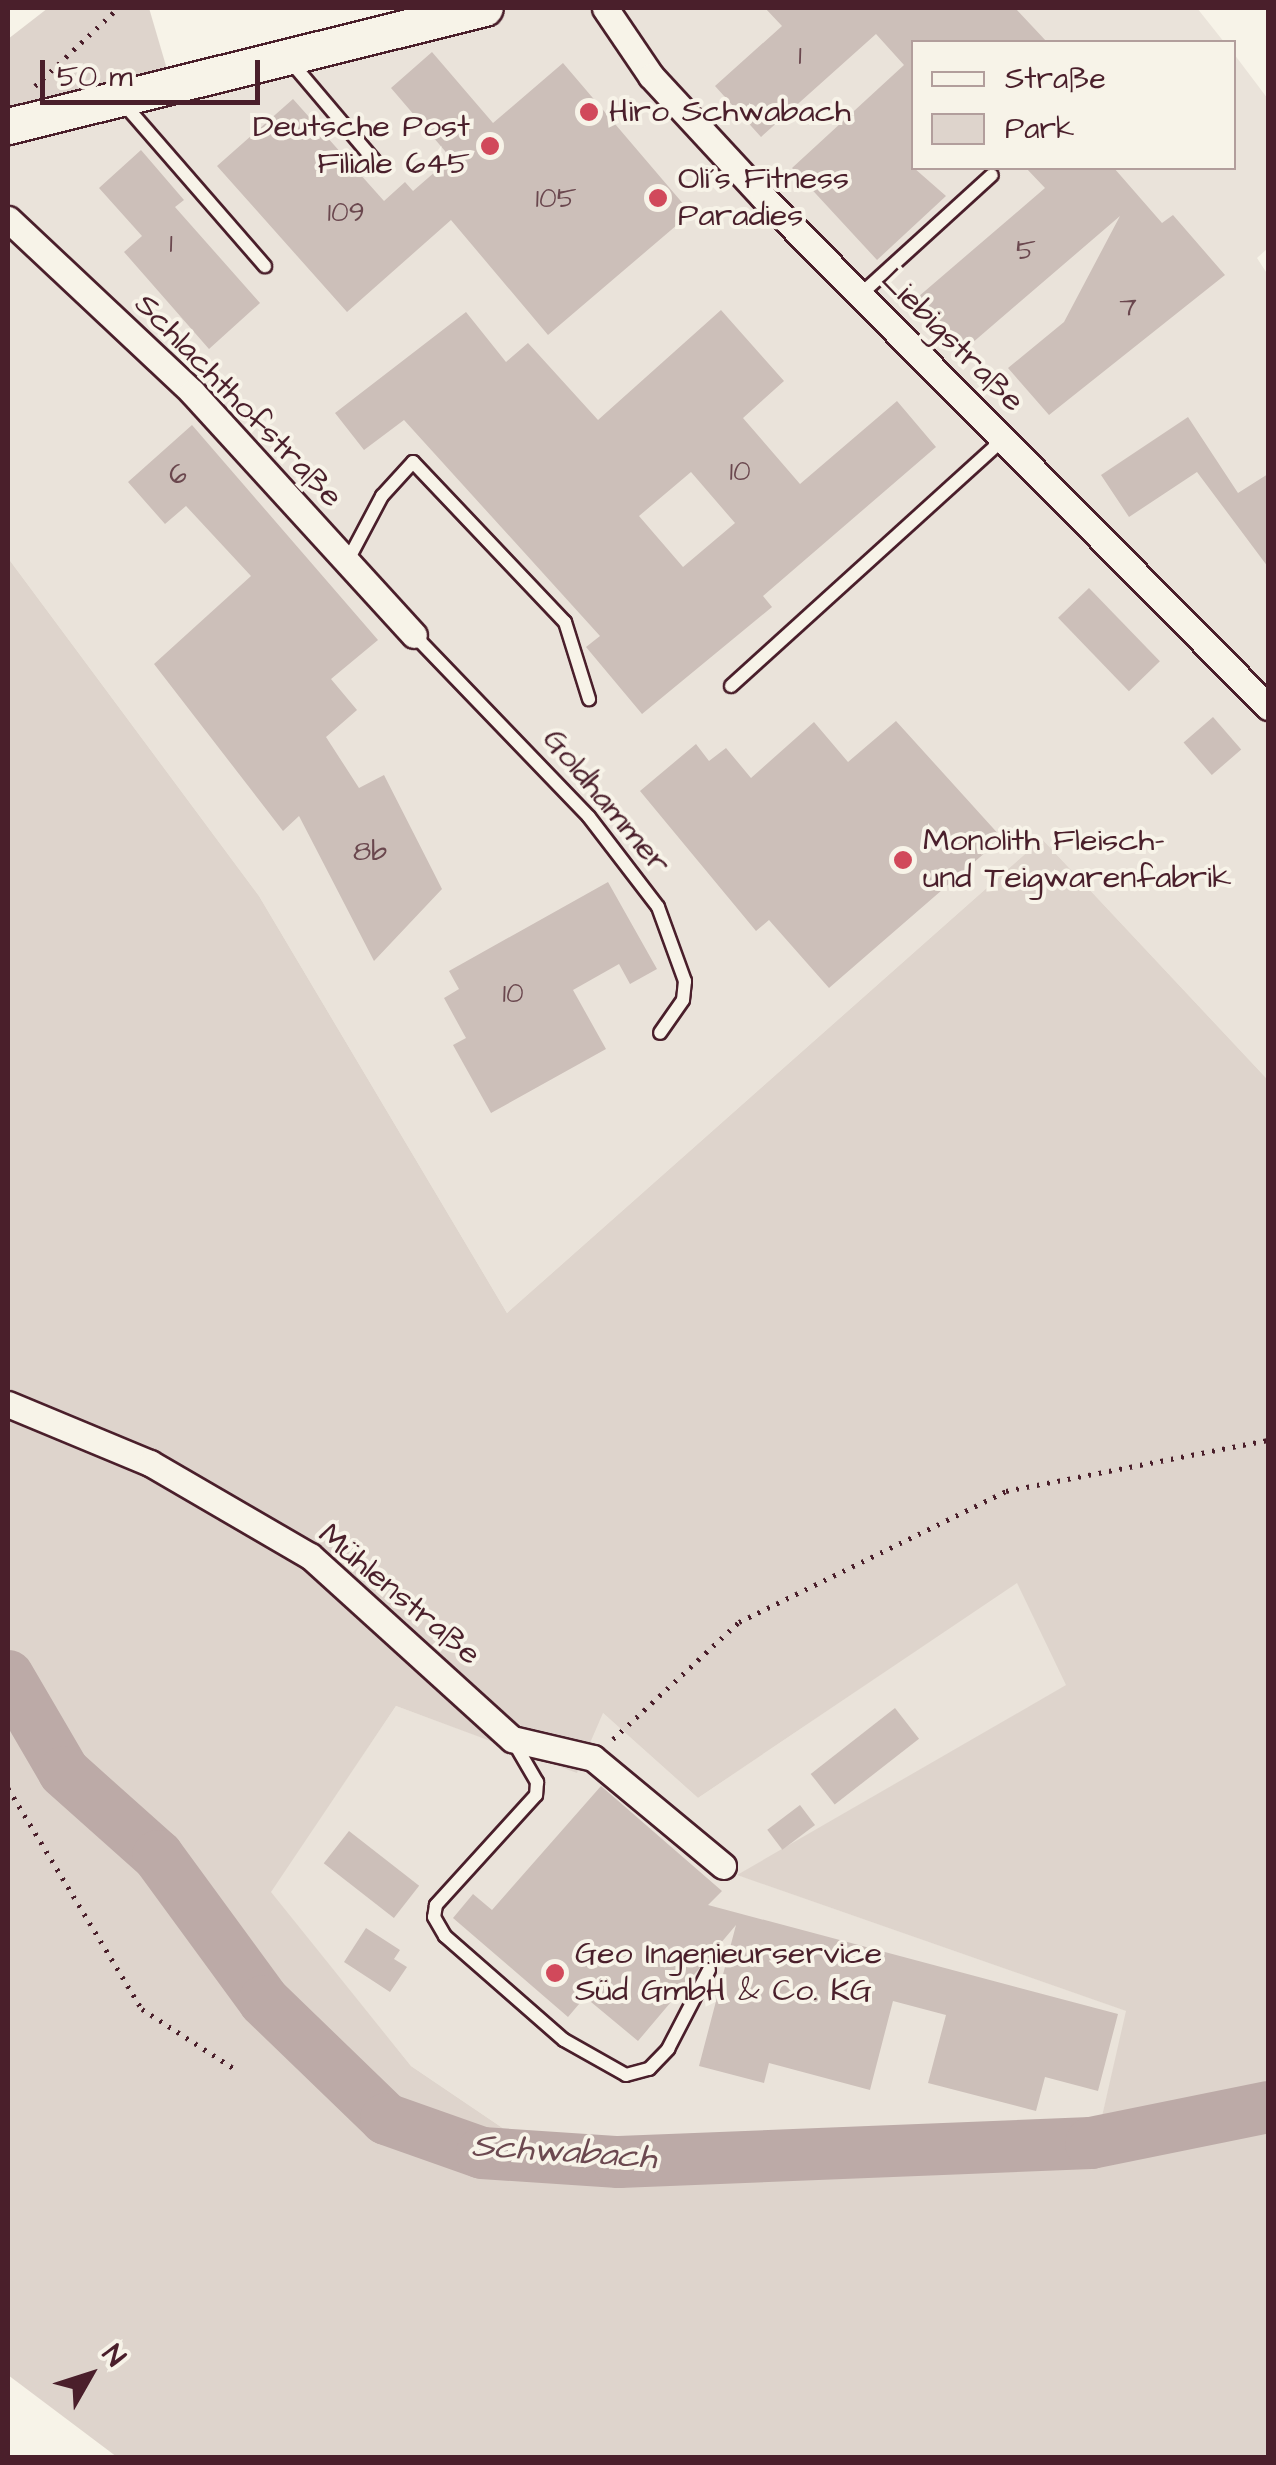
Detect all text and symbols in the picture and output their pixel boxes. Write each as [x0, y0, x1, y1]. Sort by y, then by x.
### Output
house number: 1 [798, 39, 802, 73]
scale bar [45, 40, 265, 102]
legend [911, 40, 1236, 170]
text: 50 m [57, 56, 133, 98]
text: Straße [1005, 58, 1106, 100]
place label: Hiro Schwabach [609, 93, 851, 131]
marker: Hiro Schwabach [578, 101, 600, 123]
text: Park [1005, 108, 1074, 150]
place label: Deutsche Post Filiale 645 [253, 109, 470, 184]
marker: Deutsche Post Filiale 645 [479, 135, 501, 157]
place label: Oli´s Fitness Paradies [678, 161, 849, 236]
house number: 105 [535, 182, 577, 216]
marker: Oli´s Fitness Paradies [647, 187, 669, 209]
house number: 109 [327, 196, 365, 230]
house number: 1 [169, 227, 173, 261]
house number: 5 [1016, 234, 1036, 268]
street label: Liebigstraße [872, 261, 1032, 421]
street label: Schlachthofstraße [126, 286, 350, 516]
house number: 7 [1119, 291, 1137, 325]
house number: 10 [729, 455, 751, 489]
house number: 6 [169, 458, 187, 492]
street label: Goldhammer [534, 721, 678, 883]
place label: Monolith Fleisch- und Teigwarenfabrik [923, 823, 1232, 898]
house number: 8b [353, 835, 387, 869]
marker: Monolith Fleisch- und Teigwarenfabrik [892, 849, 914, 871]
house number: 10 [502, 977, 524, 1011]
street label: Mühlenstraße [310, 1516, 488, 1674]
place label: Geo Ingenieurservice Süd GmbH & Co. KG [575, 1936, 882, 2011]
marker: Geo Ingenieurservice Süd GmbH & Co. KG [544, 1962, 566, 1984]
water label: Schwabach [470, 2125, 658, 2179]
north arrow [40, 2325, 140, 2425]
text: N [93, 2337, 134, 2375]

